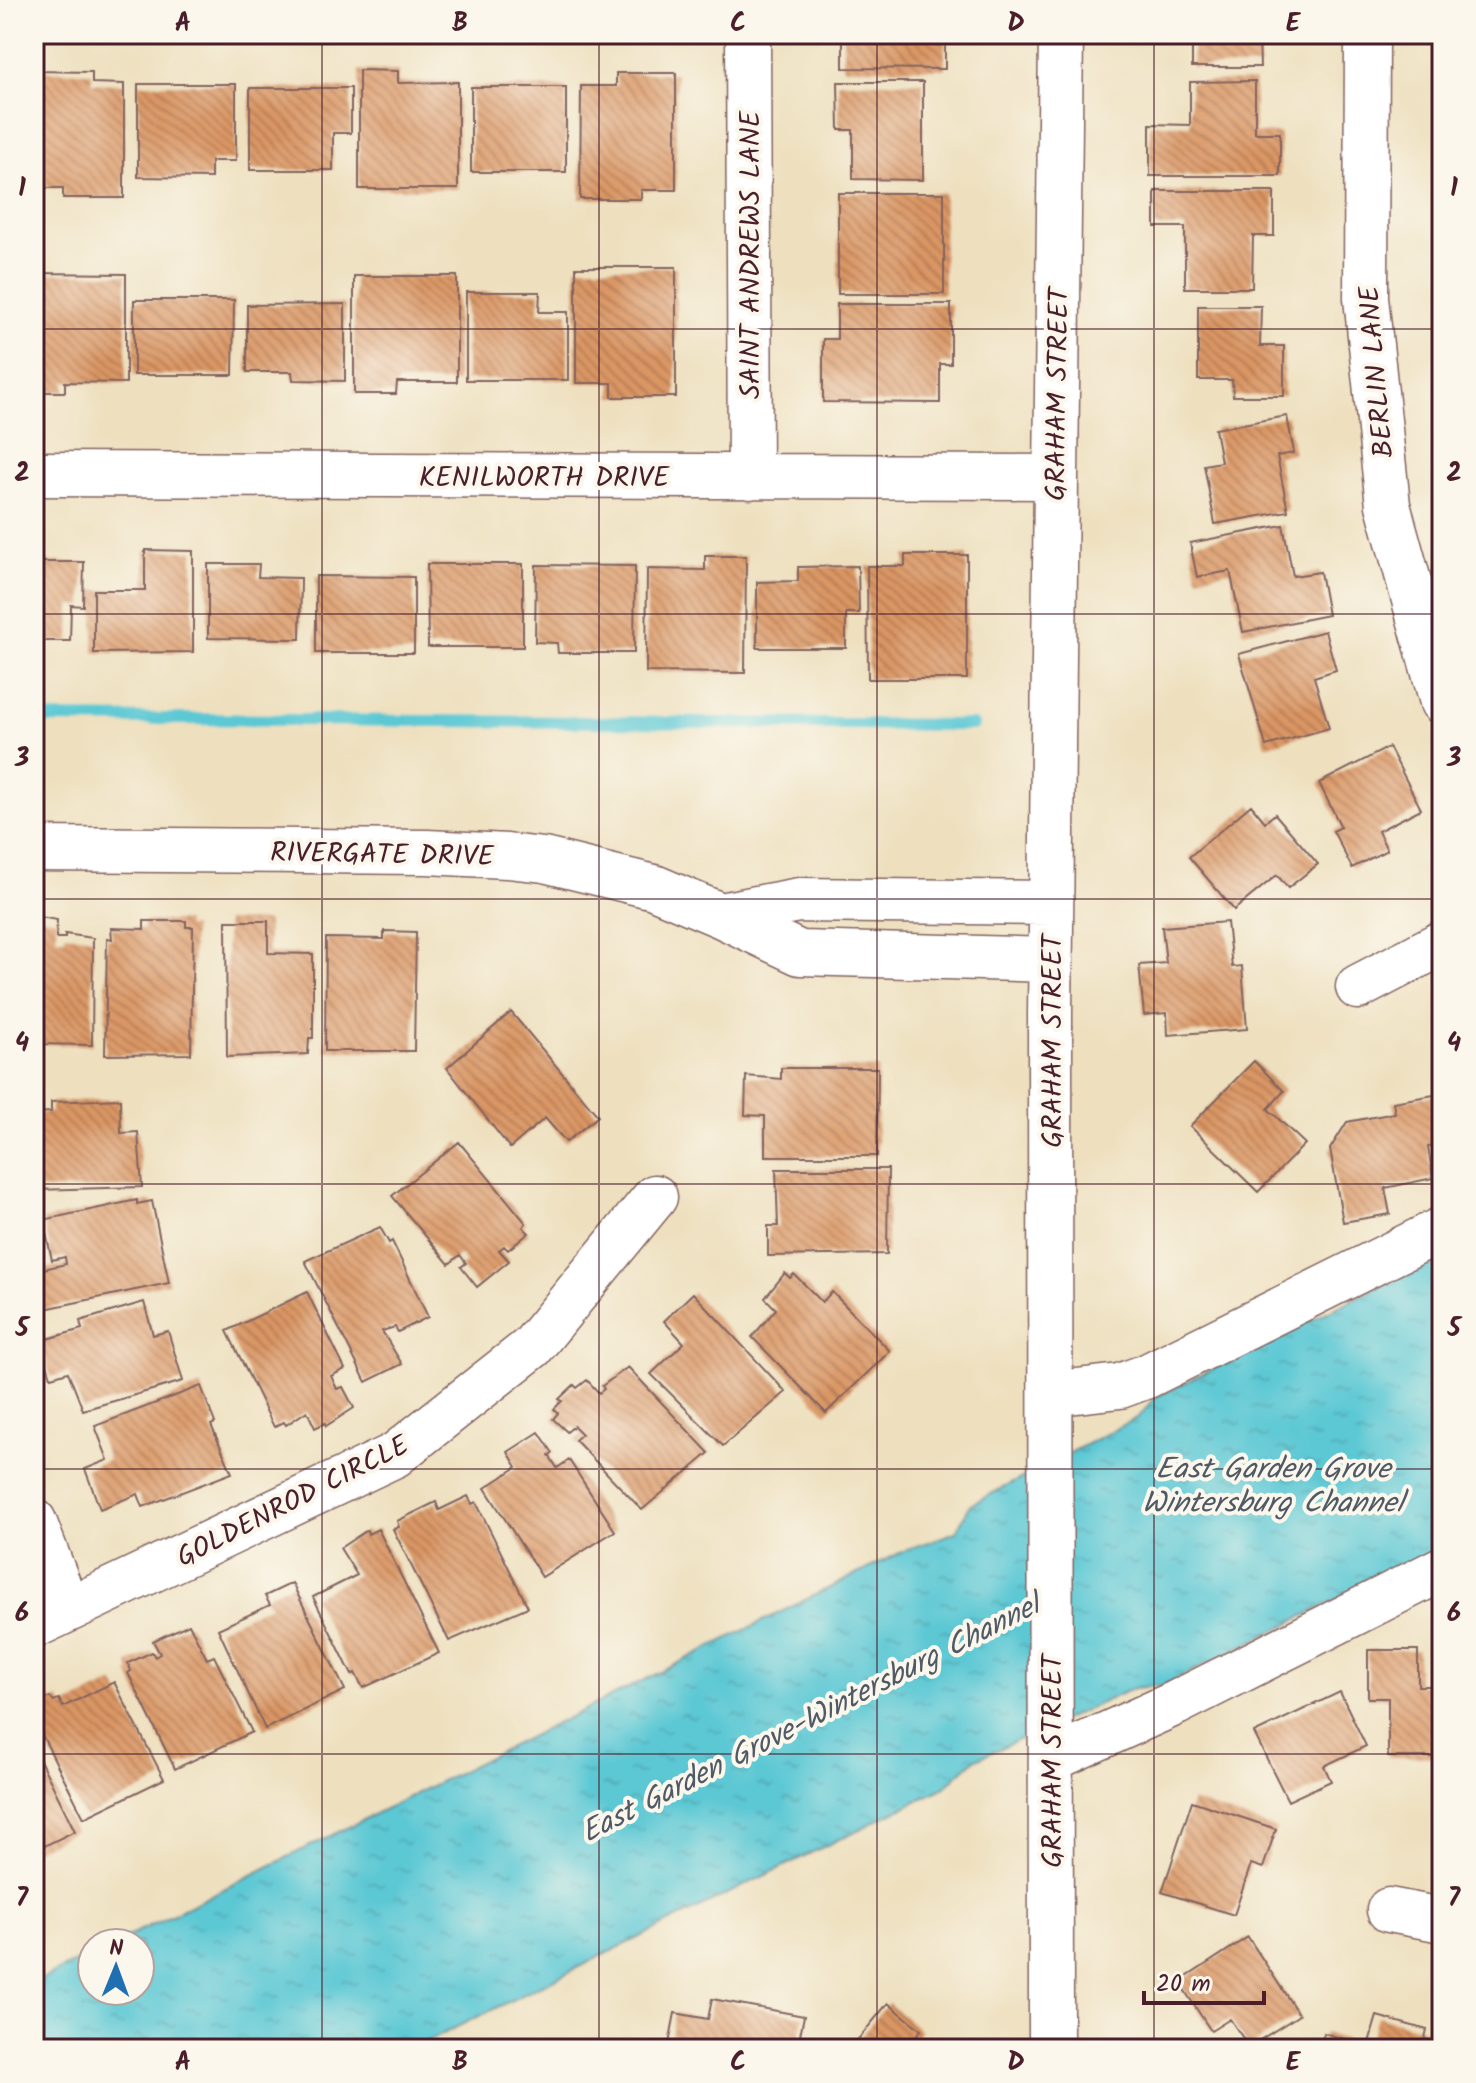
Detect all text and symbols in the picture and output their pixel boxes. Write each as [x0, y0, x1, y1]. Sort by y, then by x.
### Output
text: A [175, 3, 191, 45]
text: B [452, 3, 468, 45]
text: C [730, 3, 746, 45]
text: D [1007, 3, 1025, 45]
text: E [1286, 3, 1302, 45]
street label: SAINT ANDREWS LANE [729, 110, 774, 399]
text: 1 [18, 168, 26, 210]
text: 1 [1450, 168, 1458, 210]
street label: BERLIN LANE [1348, 283, 1407, 460]
street label: GRAHAM STREET [1034, 285, 1083, 501]
text: 2 [14, 453, 30, 495]
text: 2 [1446, 453, 1462, 495]
street label: KENILWORTH DRIVE [419, 456, 670, 501]
text: 3 [14, 738, 29, 780]
text: 3 [1446, 738, 1461, 780]
street label: RIVERGATE DRIVE [270, 831, 495, 880]
street label: GRAHAM STREET [1031, 932, 1076, 1148]
text: 4 [15, 1023, 29, 1065]
text: 4 [1447, 1023, 1461, 1065]
text: 5 [14, 1308, 30, 1350]
text: 5 [1446, 1308, 1462, 1350]
street label: GOLDENROD CIRCLE [169, 1424, 418, 1580]
water label: East Garden Grove Wintersburg Channel [1142, 1446, 1410, 1528]
water label: East Garden Grove-Wintersburg Channel [573, 1580, 1054, 1857]
text: 6 [15, 1593, 29, 1635]
text: 6 [1447, 1593, 1461, 1635]
street label: GRAHAM STREET [1031, 1652, 1076, 1868]
text: 7 [16, 1878, 29, 1920]
text: 7 [1448, 1878, 1461, 1920]
north arrow [76, 1927, 156, 2007]
text: N [109, 1932, 124, 1967]
scale bar [1144, 1955, 1264, 2005]
text: 20 m [1156, 1965, 1211, 2004]
text: A [175, 2042, 191, 2083]
text: B [452, 2042, 468, 2083]
text: C [730, 2042, 746, 2083]
text: D [1007, 2042, 1025, 2083]
text: E [1286, 2042, 1302, 2083]

